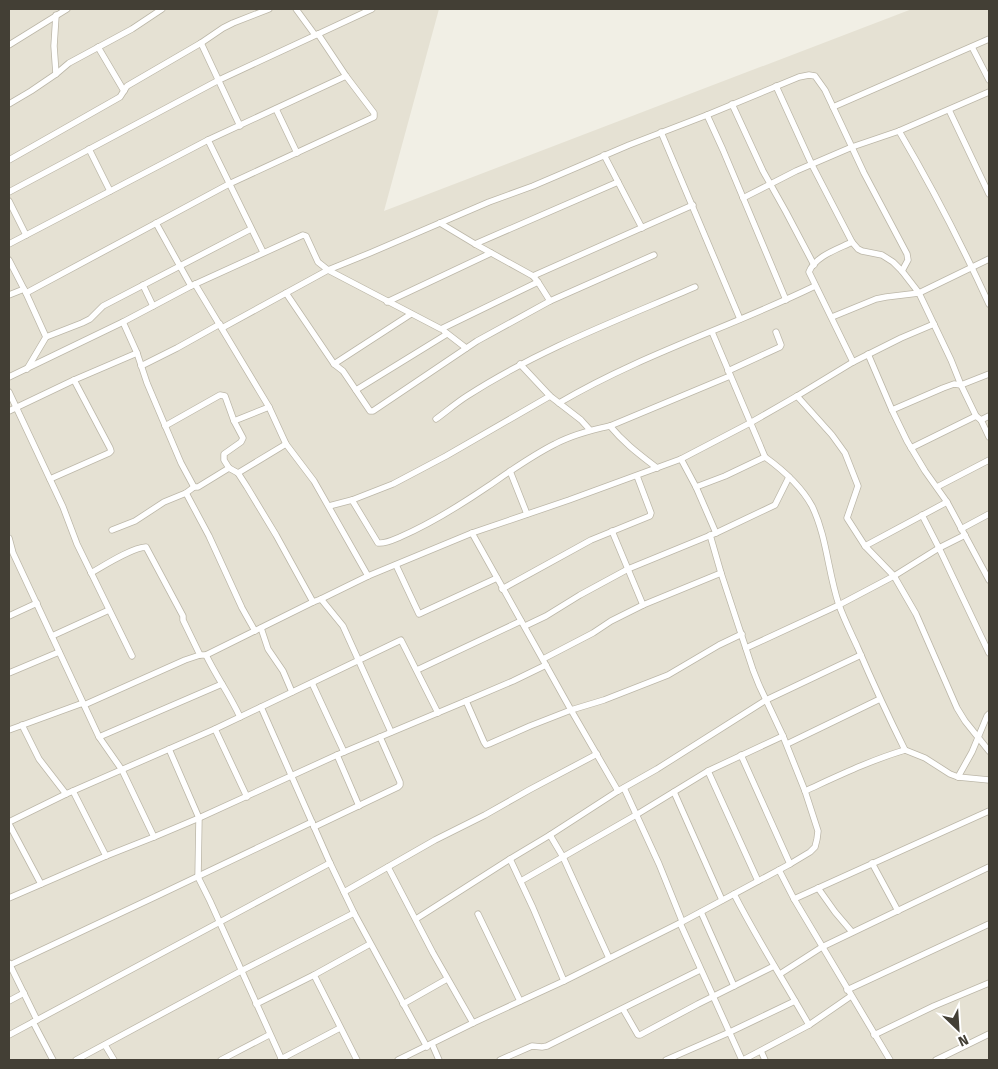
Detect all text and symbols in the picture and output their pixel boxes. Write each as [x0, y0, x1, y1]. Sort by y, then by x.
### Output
north arrow [933, 1004, 983, 1054]
text: N [955, 1031, 971, 1050]

